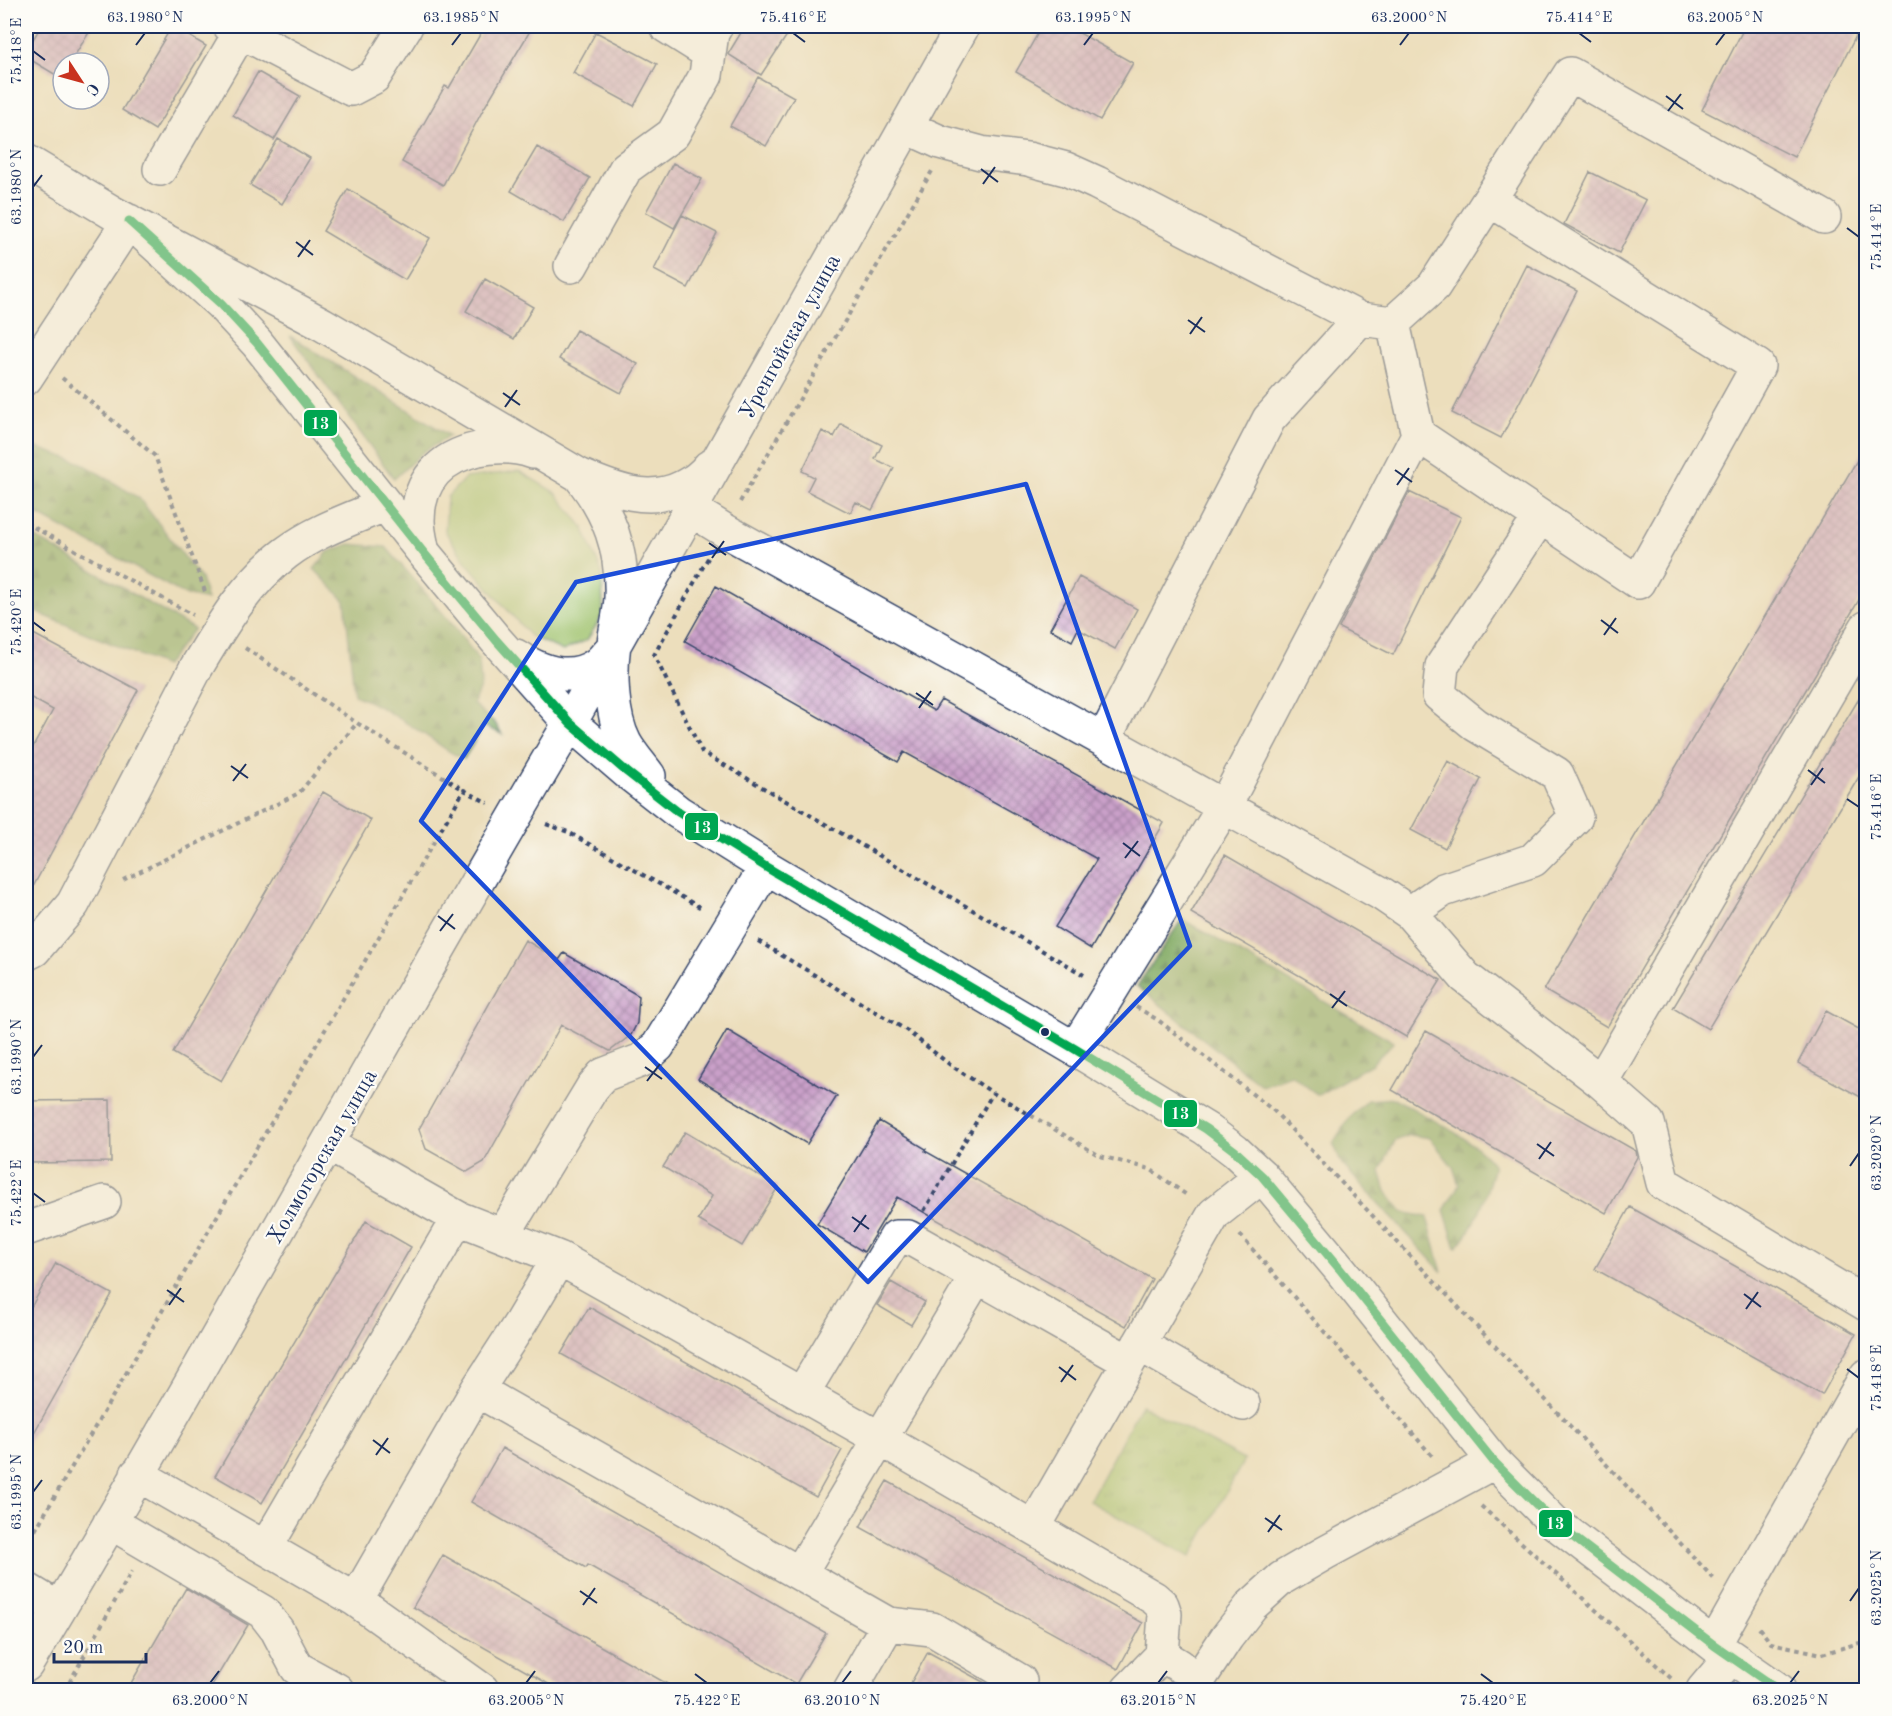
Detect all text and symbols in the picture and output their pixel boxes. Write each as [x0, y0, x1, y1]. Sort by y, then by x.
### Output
text: 63.1980°N [107, 11, 184, 26]
text: 63.1985°N [423, 11, 500, 26]
text: 75.416°E [760, 11, 826, 26]
text: 63.1995°N [1055, 11, 1132, 26]
text: 63.2000°N [1371, 11, 1448, 26]
text: 75.414°E [1546, 11, 1612, 26]
text: 63.2005°N [1687, 11, 1764, 26]
text: 75.418°E [10, 18, 25, 84]
north arrow [51, 51, 111, 111]
text: С [82, 80, 101, 98]
text: 63.1980°N [10, 148, 25, 225]
text: 75.414°E [1870, 204, 1885, 270]
street label: Уренгойская улица [736, 251, 845, 423]
line badge: 13 [303, 409, 338, 437]
text: 13 [311, 417, 329, 433]
text: 75.420°E [10, 589, 25, 655]
text: 75.416°E [1870, 774, 1885, 840]
line badge: 13 [684, 812, 719, 841]
text: 13 [693, 821, 711, 837]
text: 63.1990°N [10, 1018, 25, 1095]
unlabelled marker [1039, 1026, 1051, 1038]
street label: Холмогорская улица [264, 1066, 382, 1248]
line badge: 13 [1163, 1099, 1198, 1128]
text: 13 [1171, 1107, 1189, 1123]
text: 63.2020°N [1870, 1114, 1885, 1191]
text: 75.422°E [10, 1160, 25, 1226]
text: 75.418°E [1870, 1345, 1885, 1411]
text: 63.1995°N [10, 1453, 25, 1530]
line badge: 13 [1538, 1509, 1573, 1538]
text: 13 [1546, 1517, 1564, 1533]
text: 63.2025°N [1870, 1549, 1885, 1626]
scale bar [54, 1626, 146, 1664]
text: 20 m [63, 1639, 103, 1657]
text: 63.2000°N [172, 1694, 249, 1709]
text: 63.2005°N [488, 1694, 565, 1709]
text: 75.422°E [674, 1694, 740, 1709]
text: 63.2010°N [804, 1694, 881, 1709]
text: 63.2015°N [1120, 1694, 1197, 1709]
text: 75.420°E [1460, 1694, 1526, 1709]
text: 63.2025°N [1752, 1694, 1829, 1709]

